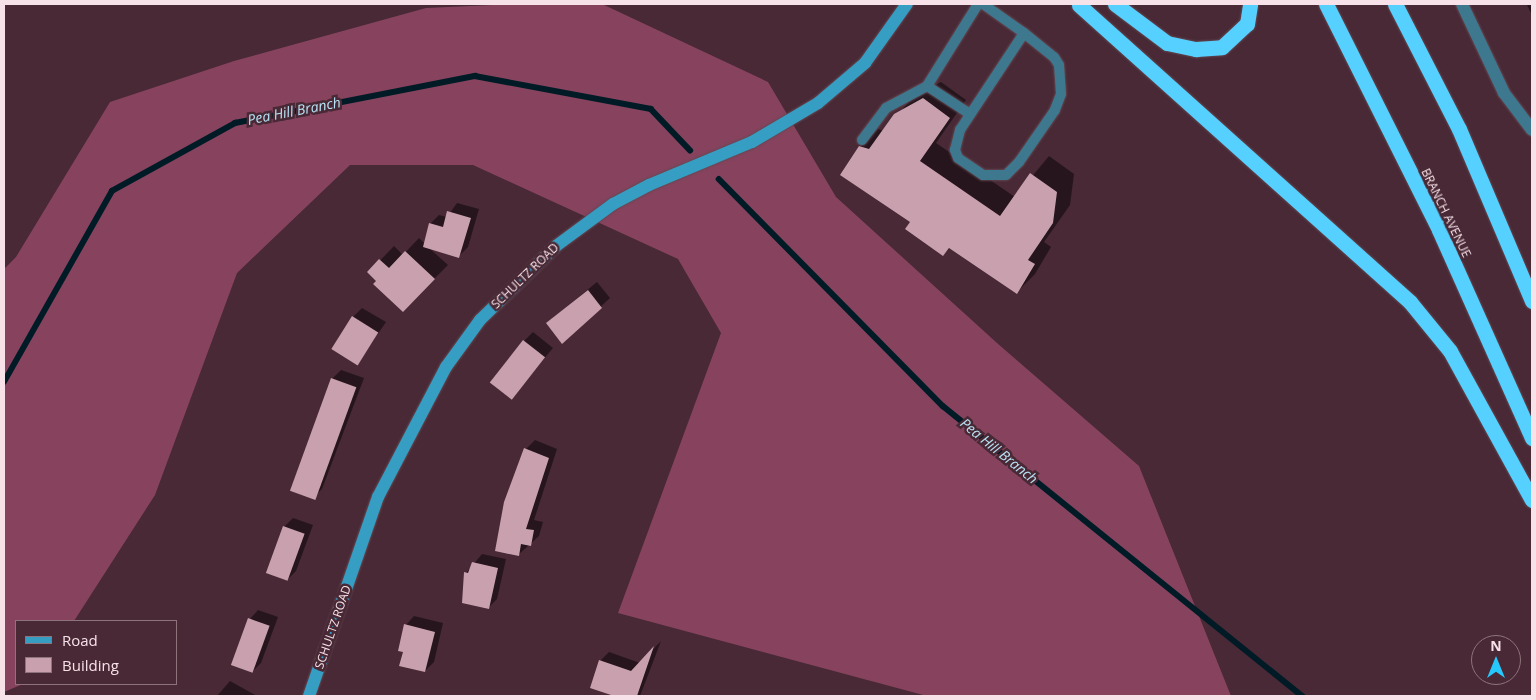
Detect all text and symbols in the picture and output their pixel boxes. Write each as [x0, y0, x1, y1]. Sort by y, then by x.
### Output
water label: Pea Hill Branch [246, 94, 342, 128]
street label: BRANCH AVENUE [1418, 166, 1474, 260]
street label: SCHULTZ ROAD [488, 240, 562, 312]
water label: Pea Hill Branch [957, 415, 1041, 487]
street label: SCHULTZ ROAD [312, 583, 354, 671]
legend [15, 620, 178, 685]
text: Road [62, 630, 98, 650]
north arrow [1471, 635, 1521, 685]
text: N [1490, 636, 1502, 655]
text: Building [62, 655, 119, 675]

